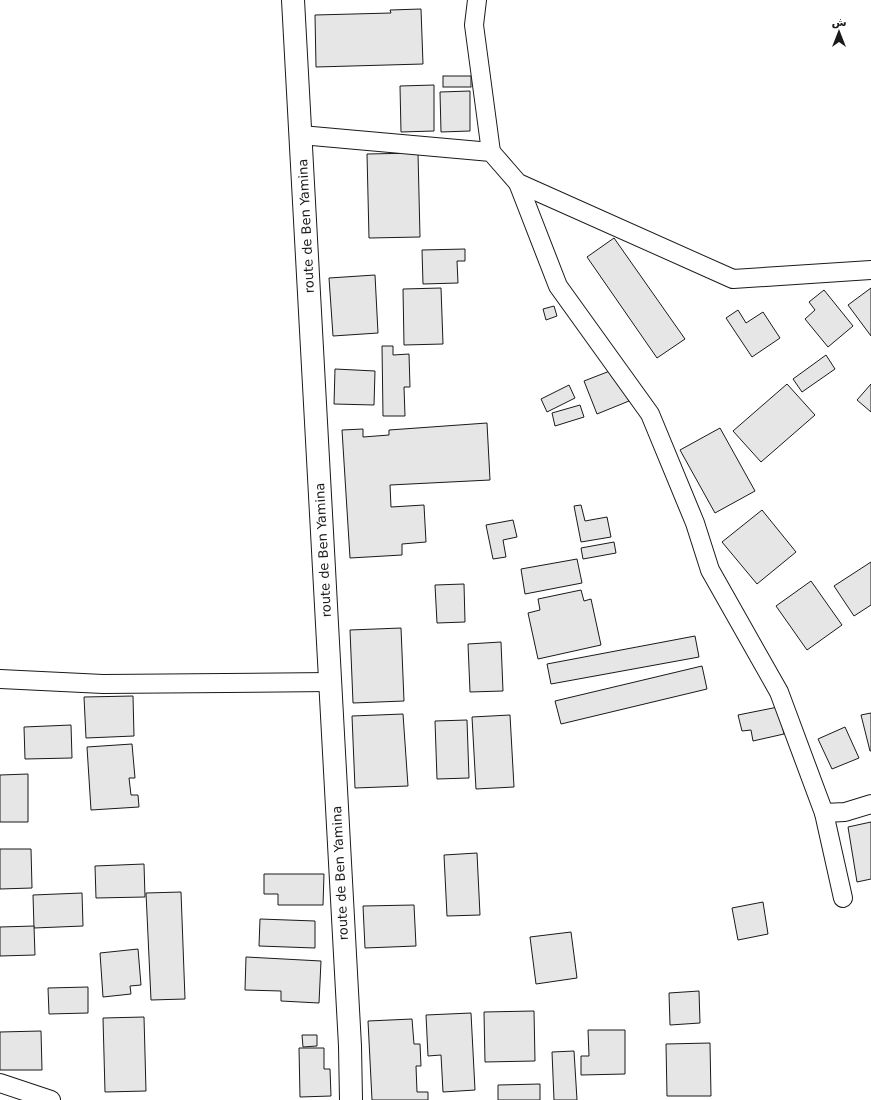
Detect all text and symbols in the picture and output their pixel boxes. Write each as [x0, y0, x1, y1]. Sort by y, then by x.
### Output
north arrow [819, 12, 859, 52]
text: ش [831, 16, 847, 29]
street label: route de Ben Yamina [295, 158, 317, 294]
street label: route de Ben Yamina [312, 482, 334, 618]
street label: route de Ben Yamina [329, 805, 351, 941]

